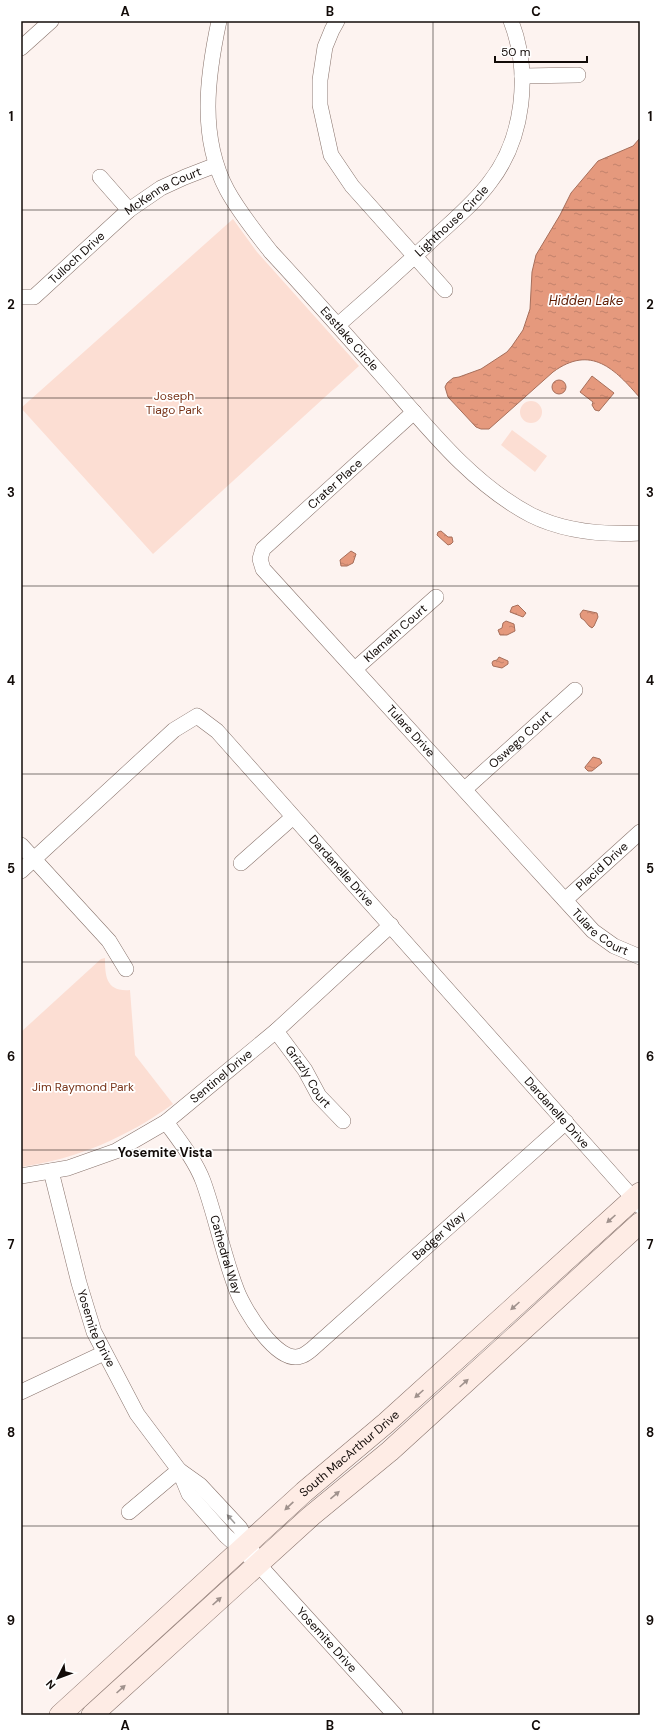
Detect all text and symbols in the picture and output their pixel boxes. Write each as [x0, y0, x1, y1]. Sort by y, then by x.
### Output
text: A [120, 3, 130, 20]
text: B [326, 3, 334, 20]
text: C [531, 3, 541, 20]
scale bar [495, 38, 587, 64]
text: 50 m [501, 44, 530, 60]
text: 1 [9, 108, 13, 125]
text: 1 [648, 108, 652, 125]
street label: McKenna Court [121, 163, 204, 219]
street label: Lighthouse Circle [411, 182, 492, 260]
street label: Tulloch Drive [45, 228, 108, 288]
water label: Hidden Lake [549, 292, 623, 309]
text: 2 [7, 296, 15, 313]
text: 2 [646, 296, 654, 313]
street label: Eastlake Circle [317, 303, 382, 374]
park label: Joseph Tiago Park [146, 388, 202, 418]
street label: Crater Place [304, 455, 366, 513]
text: 3 [7, 484, 15, 501]
text: 3 [646, 484, 654, 501]
street label: Klamath Court [360, 600, 431, 666]
text: 4 [7, 672, 15, 689]
text: 4 [646, 672, 654, 689]
street label: Tulare Drive [383, 702, 439, 761]
street label: Oswego Court [485, 707, 555, 772]
street label: Dardanelle Drive [305, 831, 378, 910]
street label: Placid Drive [573, 838, 632, 894]
text: 5 [7, 860, 15, 877]
text: 5 [646, 860, 654, 877]
street label: Tulare Court [568, 905, 631, 959]
street label: Grizzly Court [282, 1042, 335, 1112]
street label: Sentinel Drive [187, 1046, 256, 1107]
text: 6 [7, 1048, 15, 1065]
text: 6 [646, 1048, 654, 1065]
street label: Dardanelle Drive [521, 1073, 593, 1152]
park label: Jim Raymond Park [32, 1079, 134, 1095]
district label: Yosemite Vista [118, 1144, 212, 1161]
street label: Badger Way [409, 1207, 469, 1264]
street label: Cathedral Way [206, 1213, 246, 1297]
one-way arrow [606, 1214, 616, 1224]
text: 7 [8, 1236, 15, 1253]
text: 7 [647, 1236, 654, 1253]
street label: Yosemite Drive [73, 1288, 119, 1370]
one-way arrow [510, 1302, 520, 1311]
one-way arrow [459, 1378, 470, 1387]
one-way arrow [414, 1389, 424, 1399]
street label: South MacArthur Drive [296, 1407, 403, 1500]
text: 8 [7, 1424, 15, 1441]
text: 8 [646, 1424, 654, 1441]
one-way arrow [329, 1491, 340, 1500]
one-way arrow [284, 1502, 294, 1511]
one-way arrow [227, 1514, 236, 1524]
one-way arrow [212, 1597, 223, 1606]
street label: Yosemite Drive [293, 1604, 360, 1676]
text: 9 [7, 1612, 15, 1629]
text: 9 [646, 1612, 654, 1629]
north arrow [38, 1658, 78, 1698]
text: N [43, 1677, 58, 1692]
one-way arrow [116, 1684, 126, 1693]
text: A [120, 1717, 130, 1734]
text: B [326, 1717, 334, 1734]
text: C [531, 1717, 541, 1734]

